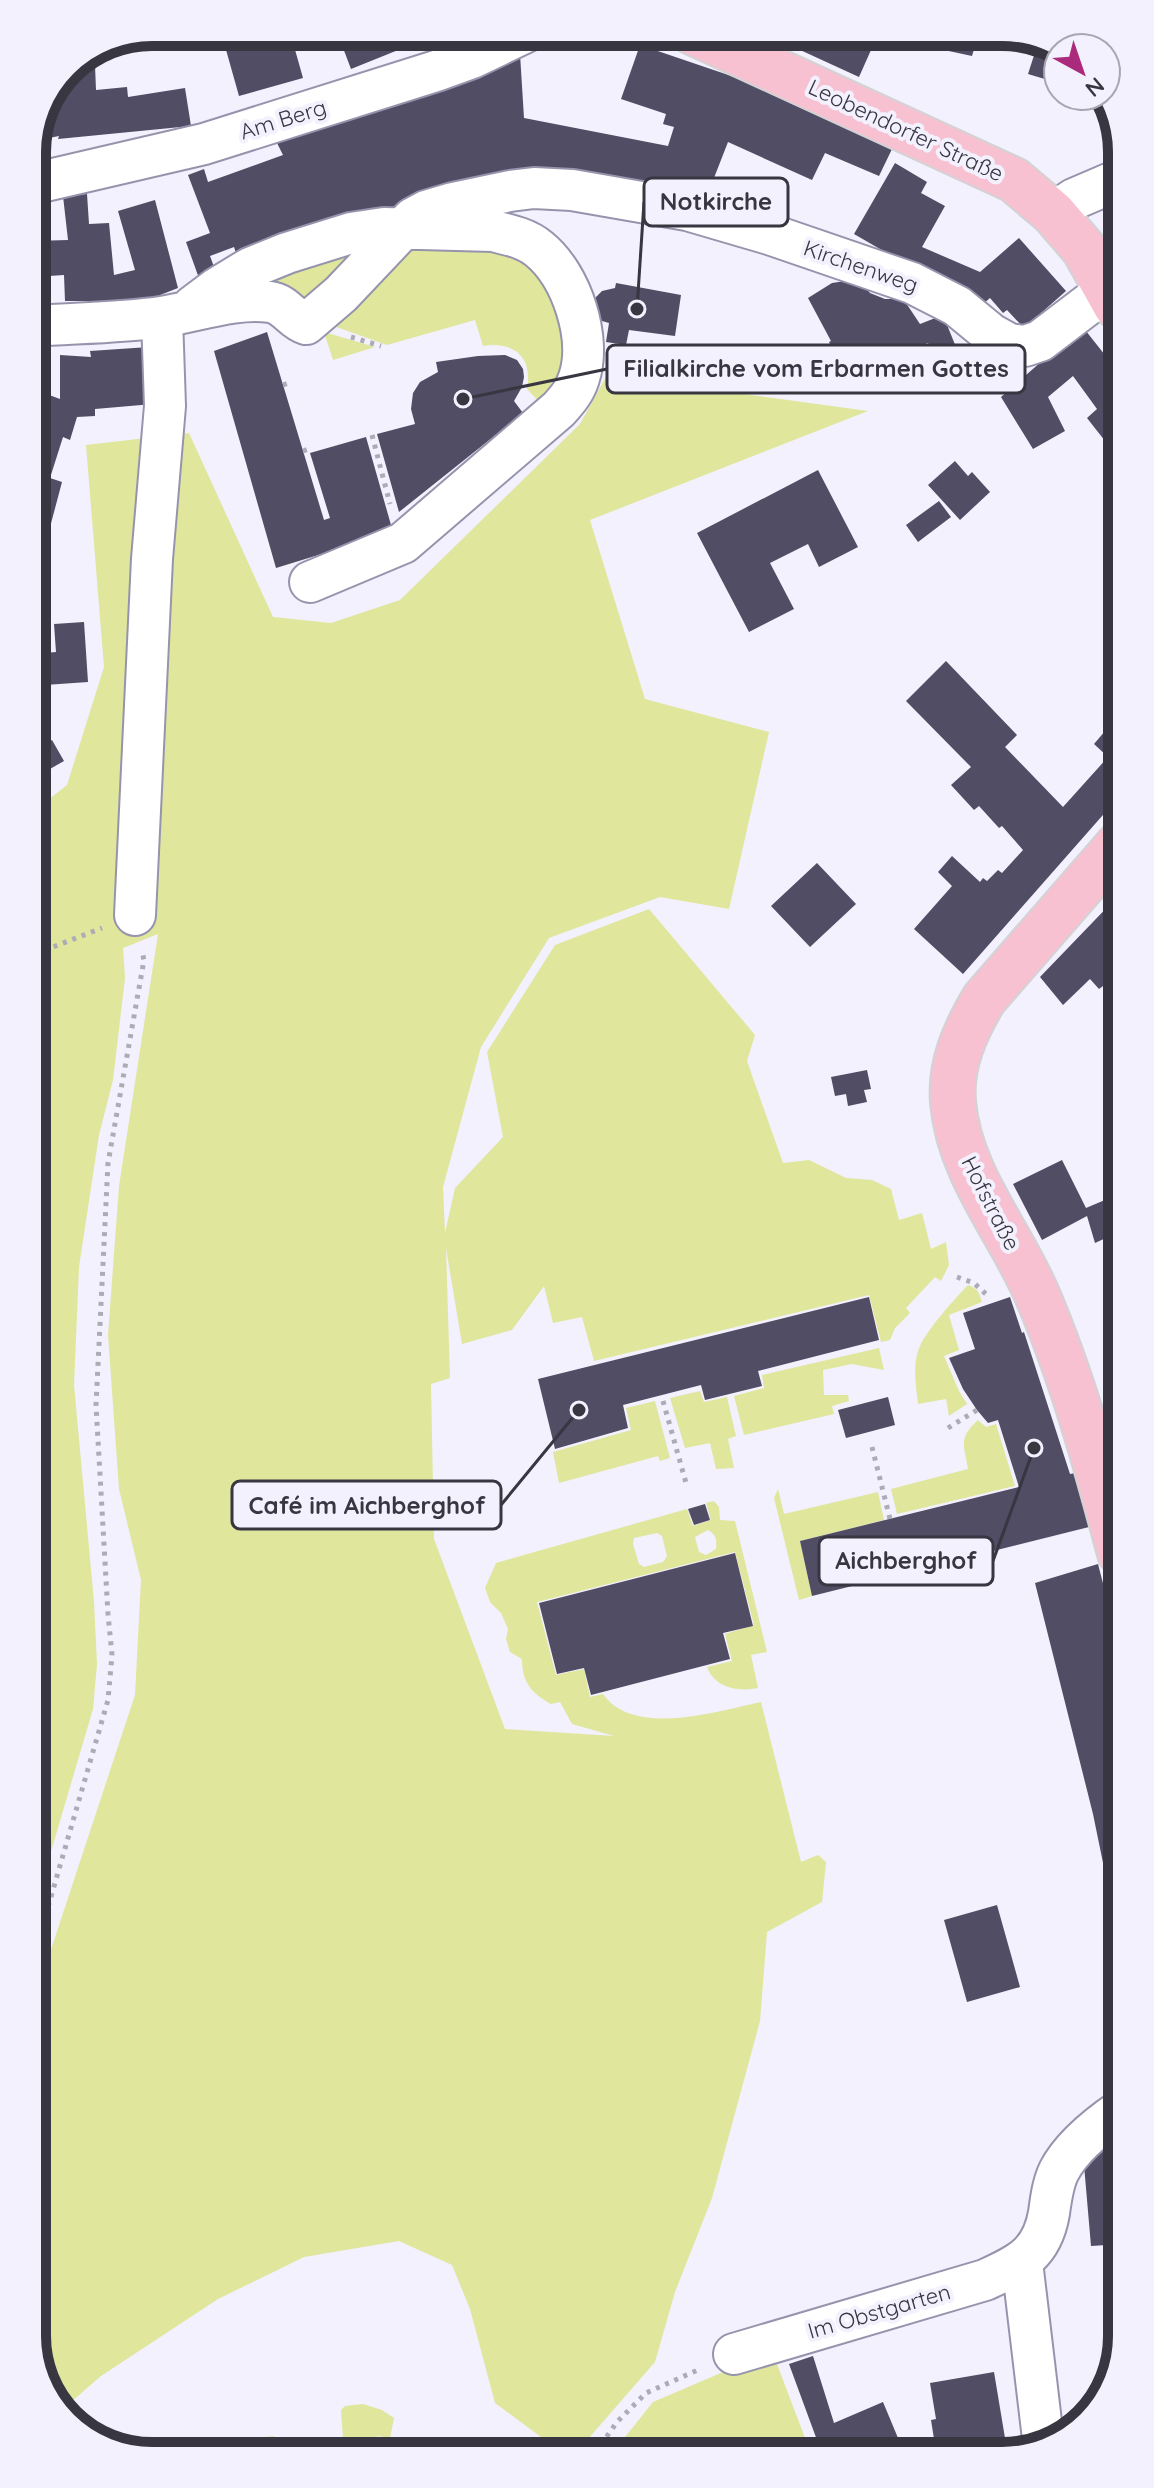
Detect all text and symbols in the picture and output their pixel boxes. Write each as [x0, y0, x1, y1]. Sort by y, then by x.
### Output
north arrow [1042, 32, 1122, 112]
text: N [1080, 71, 1110, 103]
street label: Leobendorfer Straße [804, 72, 1008, 188]
street label: Am Berg [236, 93, 330, 145]
callout: Notkirche [644, 178, 788, 226]
text: Notkirche [660, 186, 772, 216]
street label: Kirchenweg [800, 233, 922, 299]
callout: Filialkirche vom Erbarmen Gottes [607, 345, 1025, 393]
text: Filialkirche vom Erbarmen Gottes [623, 353, 1009, 383]
street label: Hofstraße [955, 1151, 1027, 1255]
callout: Café im Aichberghof [232, 1481, 501, 1529]
text: Café im Aichberghof [249, 1490, 486, 1520]
callout: Aichberghof [819, 1537, 993, 1585]
text: Aichberghof [835, 1545, 977, 1575]
street label: Im Obstgarten [804, 2277, 954, 2345]

